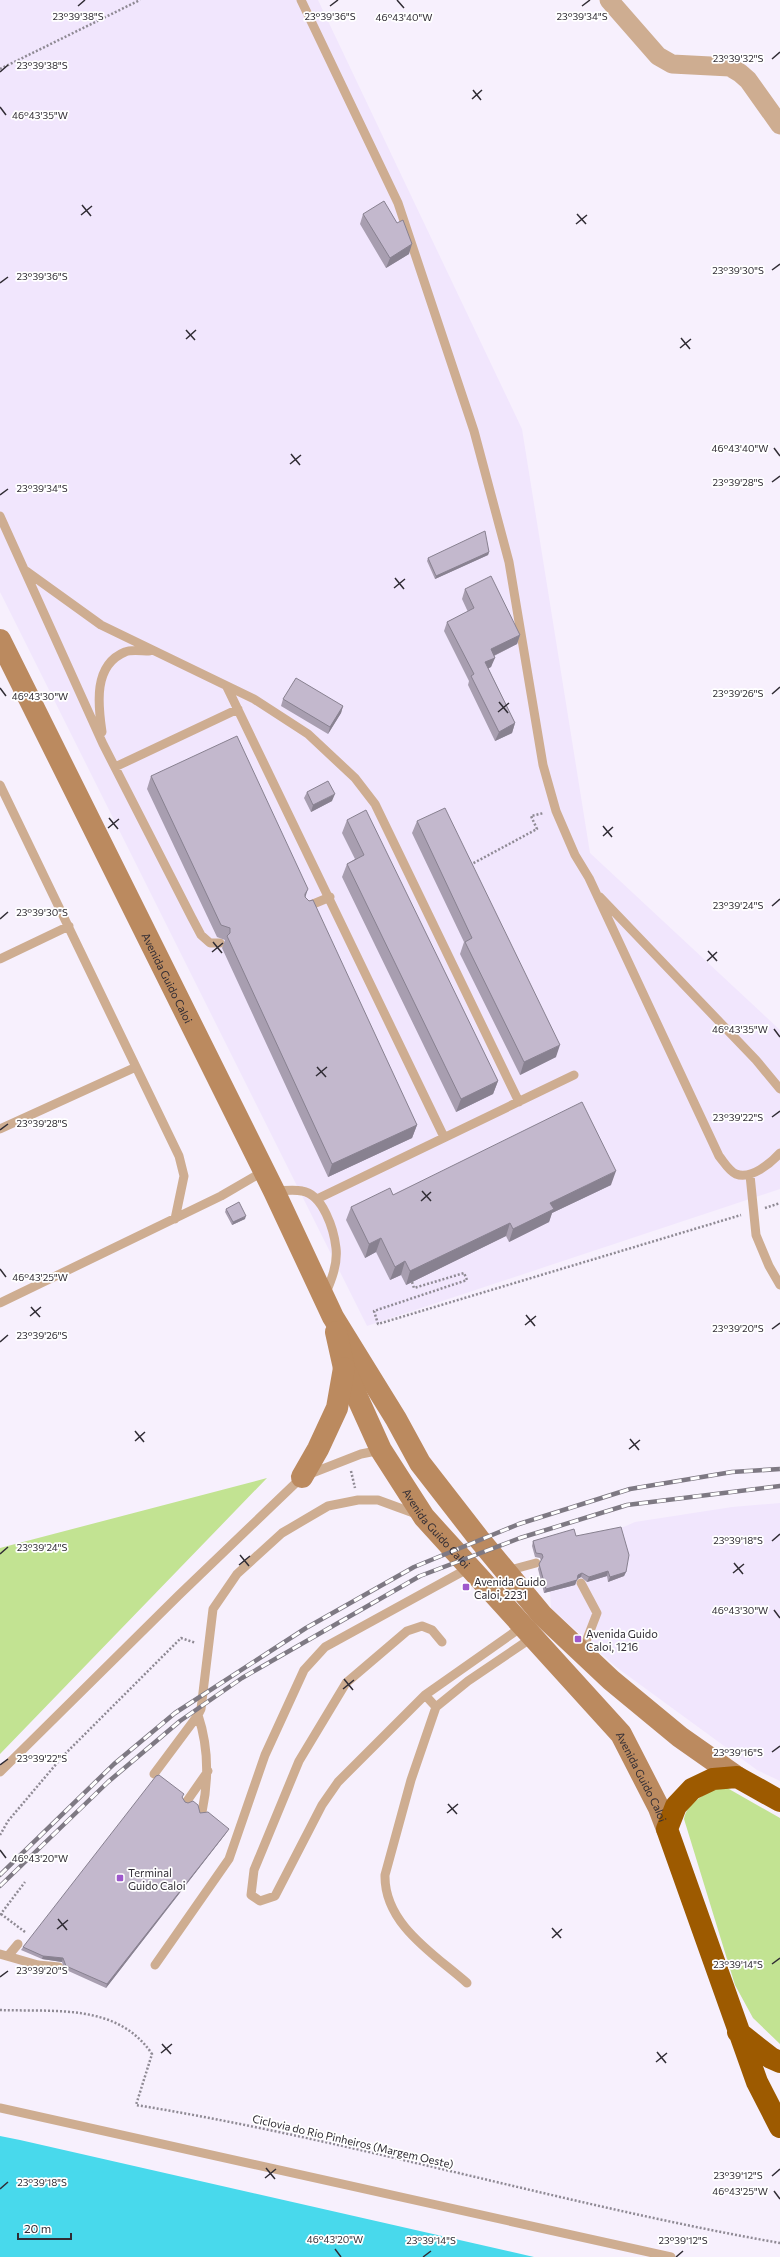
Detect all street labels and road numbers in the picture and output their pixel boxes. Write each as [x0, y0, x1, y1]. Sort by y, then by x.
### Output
street label: Avenida Guido Caloi [140, 930, 196, 1025]
street label: Avenida Guido Caloi [401, 1486, 473, 1571]
street label: Avenida Guido Caloi [614, 1729, 670, 1824]
street label: Ciclovia do Rio Pinheiros (Margem Oeste) [251, 2111, 455, 2171]

